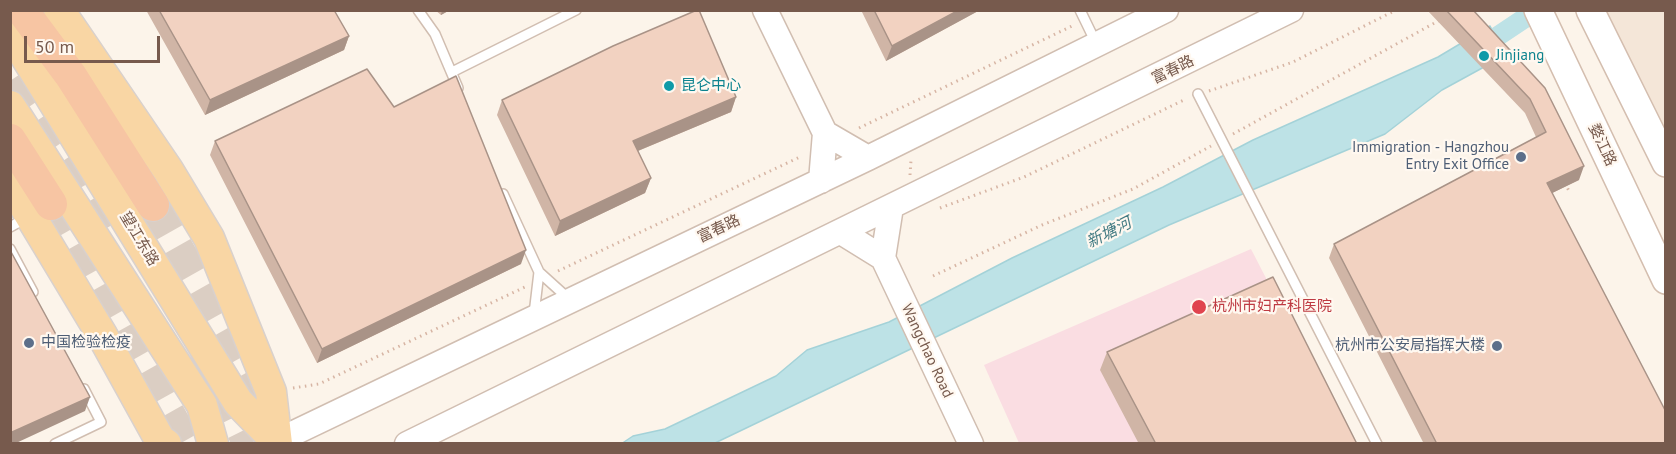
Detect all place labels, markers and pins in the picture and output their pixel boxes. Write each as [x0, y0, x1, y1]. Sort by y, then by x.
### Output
place label: Jinjiang [1496, 47, 1544, 65]
marker: Jinjiang [1477, 49, 1491, 63]
place label: 昆仑中心 [681, 77, 741, 95]
marker: 昆仑中心 [662, 79, 676, 93]
place label: Immigration - Hangzhou Entry Exit Office [1352, 139, 1509, 174]
marker: Immigration - Hangzhou Entry Exit Office [1514, 150, 1528, 164]
marker: 杭州市妇产科医院 [1190, 298, 1208, 316]
place label: 杭州市妇产科医院 [1212, 298, 1332, 316]
place label: 中国检验检疫 [41, 334, 131, 352]
marker: 中国检验检疫 [22, 336, 36, 350]
place label: 杭州市公安局指挥大楼 [1335, 337, 1485, 355]
marker: 杭州市公安局指挥大楼 [1490, 339, 1504, 353]

